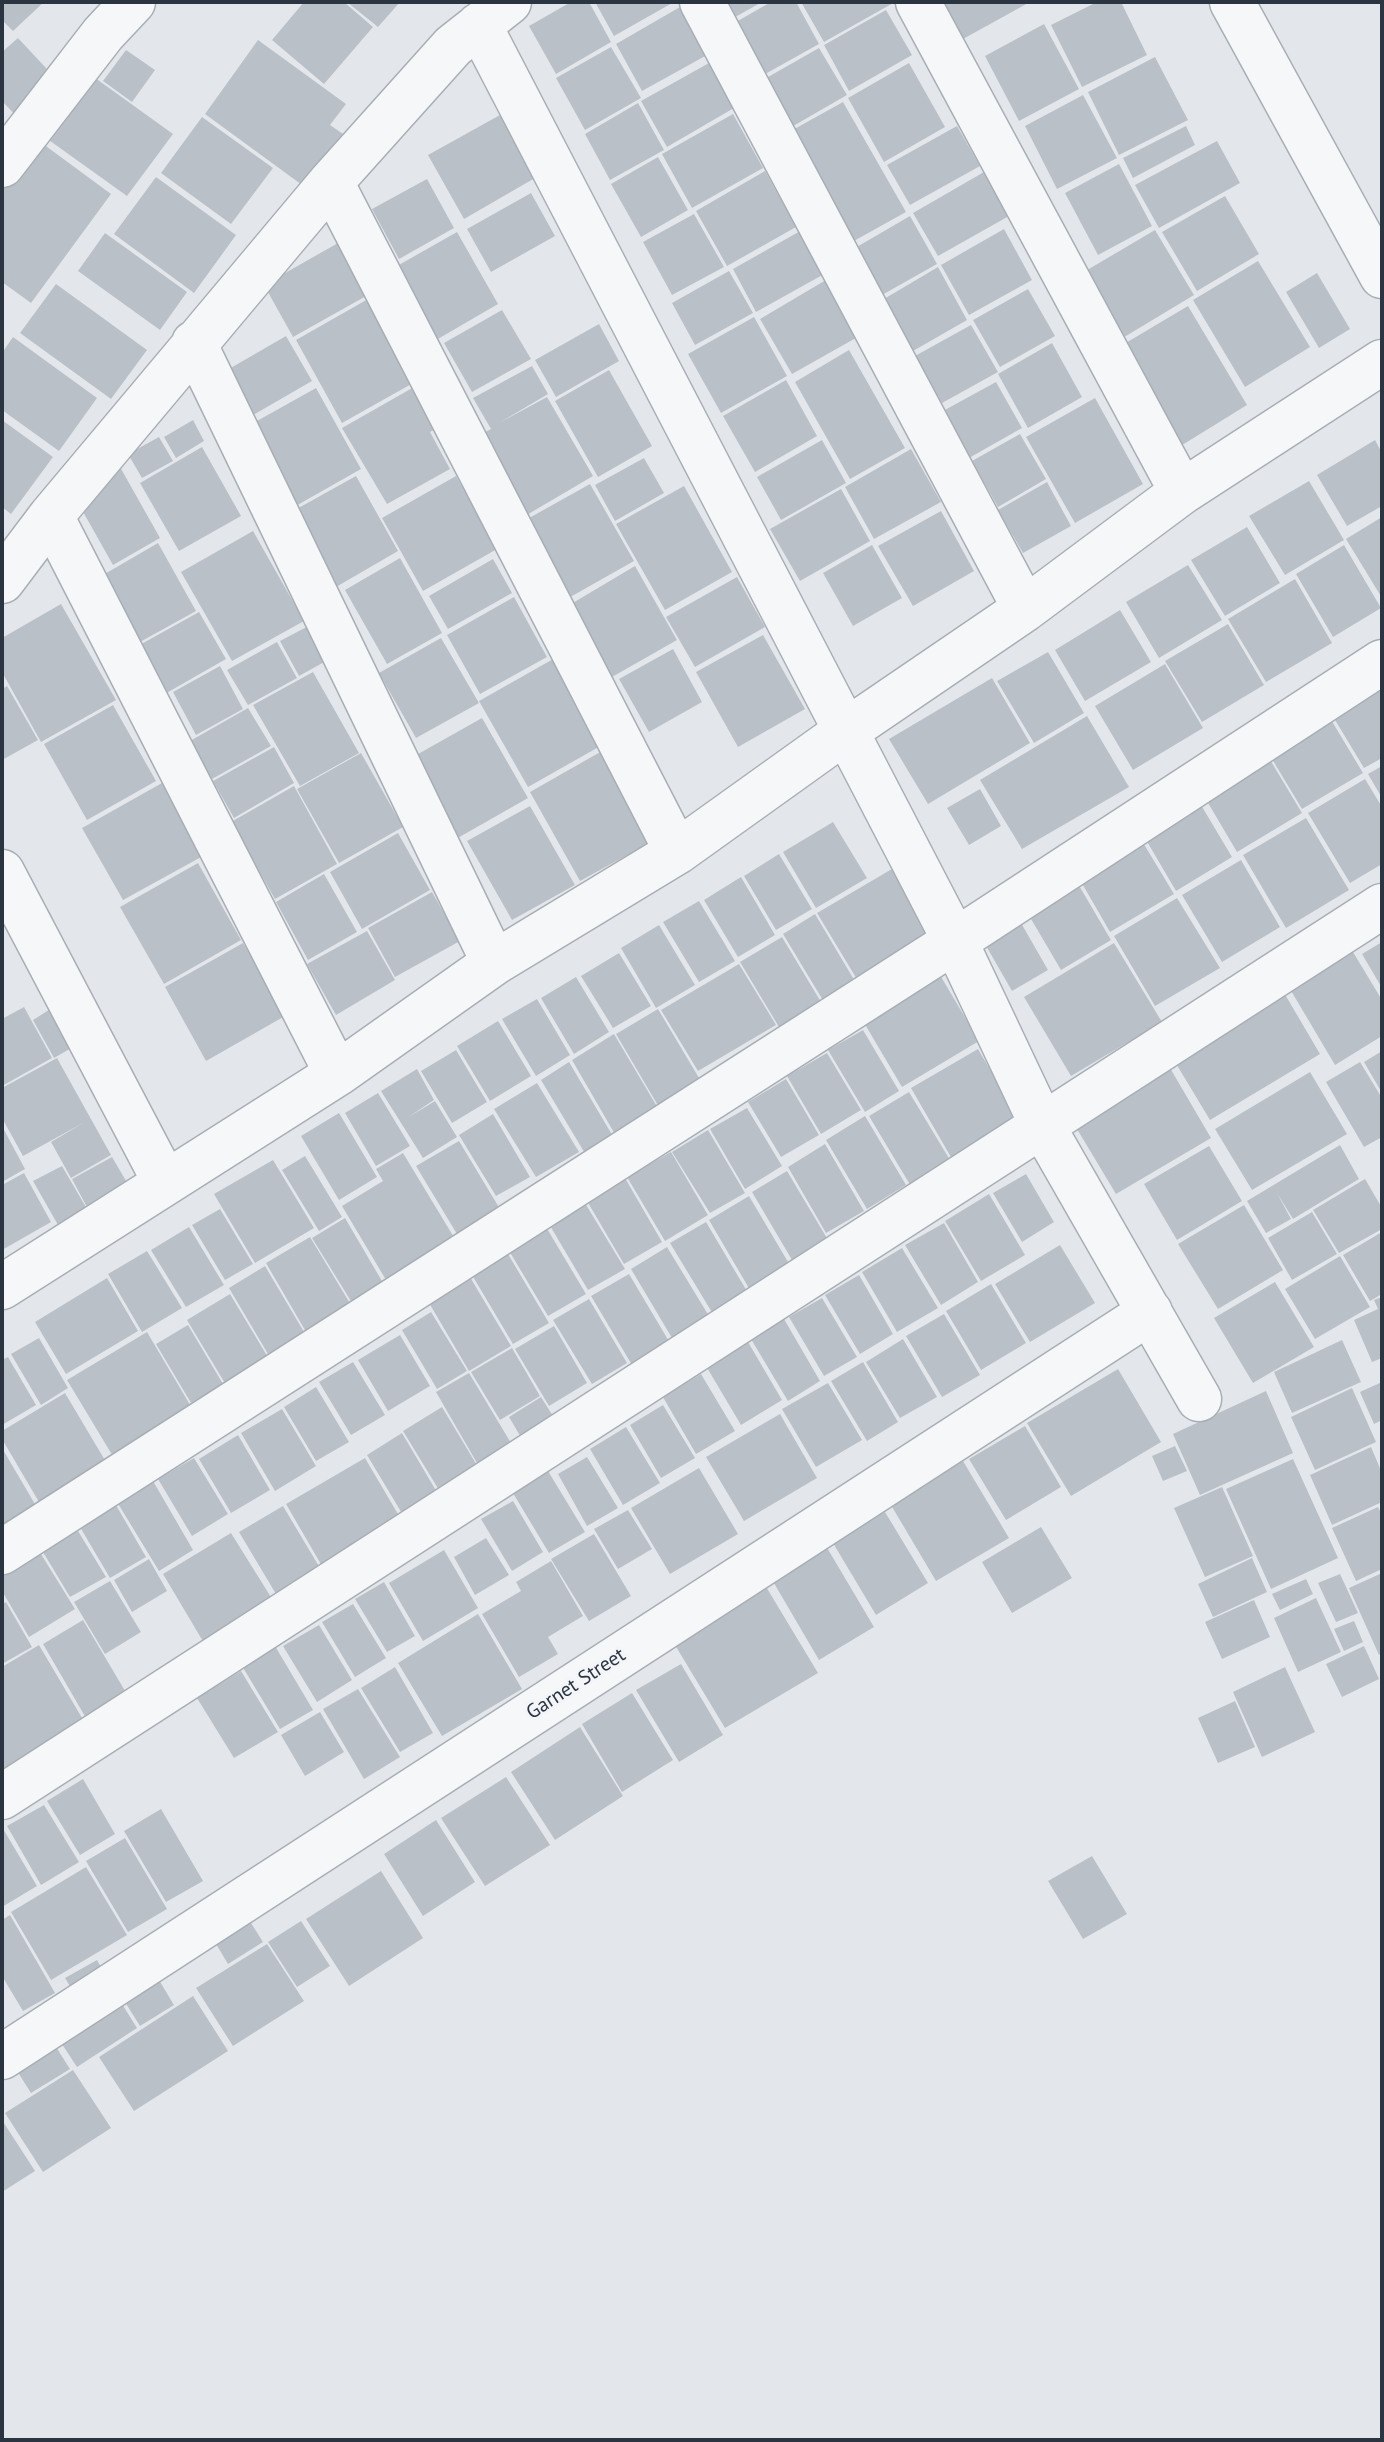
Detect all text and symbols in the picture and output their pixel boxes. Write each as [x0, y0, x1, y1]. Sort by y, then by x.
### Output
street label: Garnet Street [522, 1643, 630, 1725]

